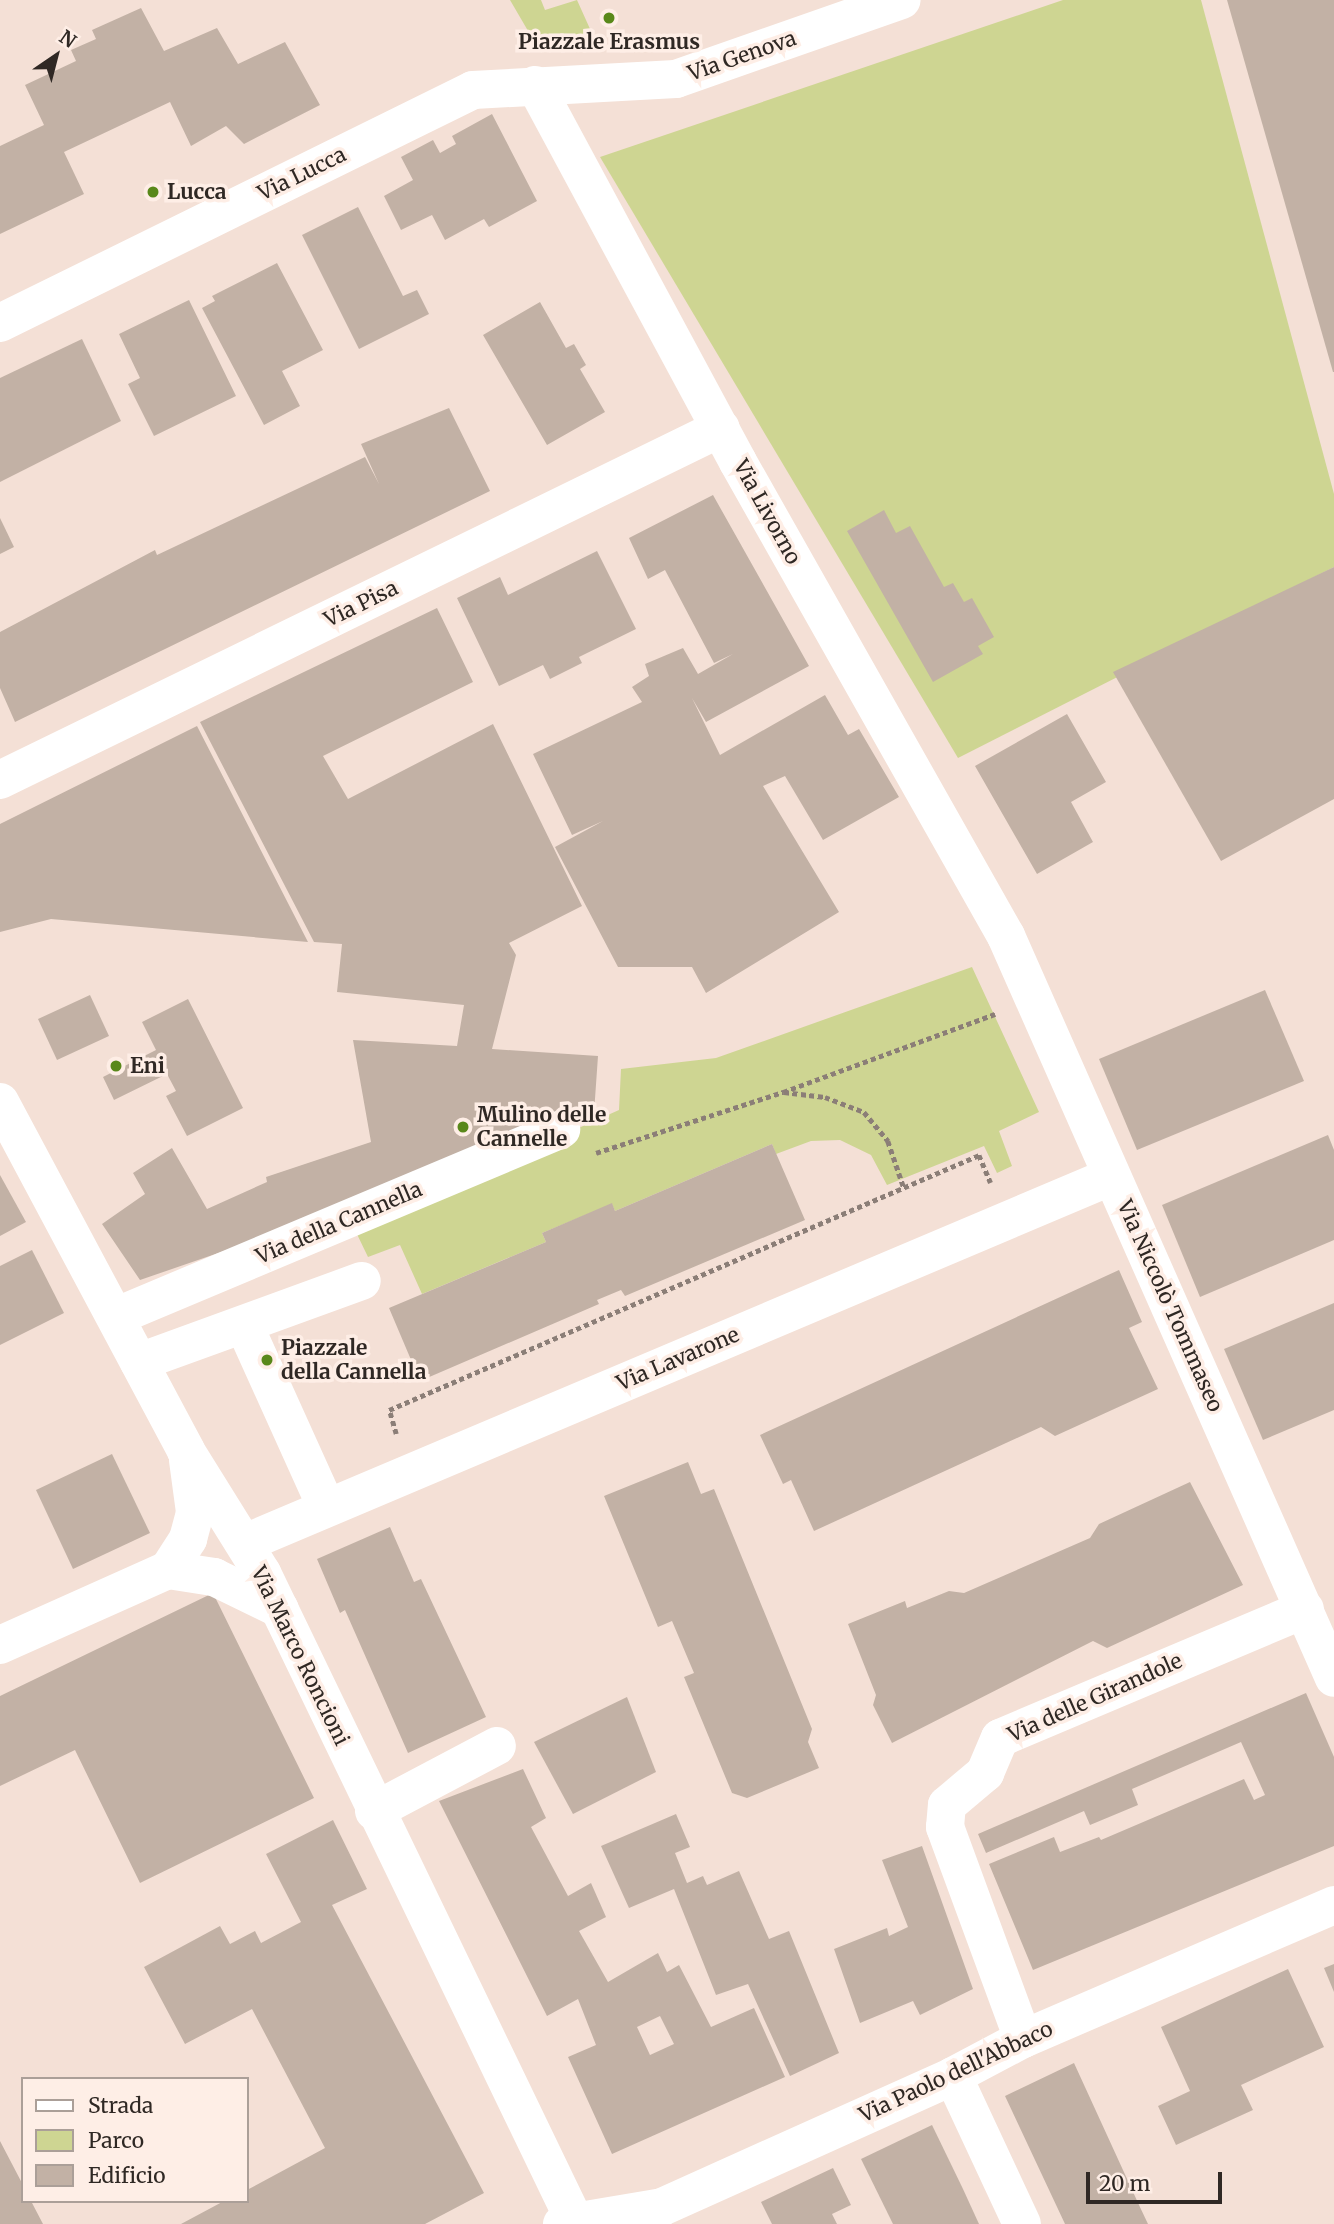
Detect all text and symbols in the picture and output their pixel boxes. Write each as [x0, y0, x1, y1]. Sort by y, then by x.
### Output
marker: Piazzale Erasmus [601, 10, 617, 26]
north arrow [21, 21, 91, 91]
text: N [55, 25, 81, 53]
street label: Via Genova [685, 26, 799, 86]
place label: Piazzale Erasmus [518, 29, 700, 55]
street label: Via Lucca [254, 142, 350, 206]
place label: Lucca [167, 179, 227, 205]
marker: Lucca [145, 184, 161, 200]
street label: Via Livorno [728, 455, 806, 569]
street label: Via Pisa [320, 575, 402, 633]
place label: Eni [130, 1053, 165, 1079]
marker: Eni [108, 1058, 124, 1074]
place label: Mulino delle Cannelle [477, 1102, 606, 1152]
marker: Mulino delle Cannelle [455, 1119, 471, 1135]
street label: Via della Cannella [252, 1177, 426, 1269]
street label: Via Niccolò Tommaseo [1112, 1196, 1228, 1416]
street label: Via Lavarone [613, 1322, 743, 1396]
place label: Piazzale della Cannella [281, 1335, 426, 1385]
marker: Piazzale della Cannella [259, 1352, 275, 1368]
street label: Via Marco Roncioni [246, 1562, 354, 1750]
street label: Via delle Girandole [1004, 1648, 1186, 1748]
street label: Via Paolo dell'Abbaco [855, 2016, 1057, 2128]
legend [21, 2077, 248, 2203]
text: Strada [88, 2092, 153, 2119]
text: Parco [88, 2127, 144, 2154]
scale bar [1089, 2158, 1226, 2202]
text: Edificio [88, 2162, 165, 2189]
text: 20 m [1099, 2170, 1150, 2197]

